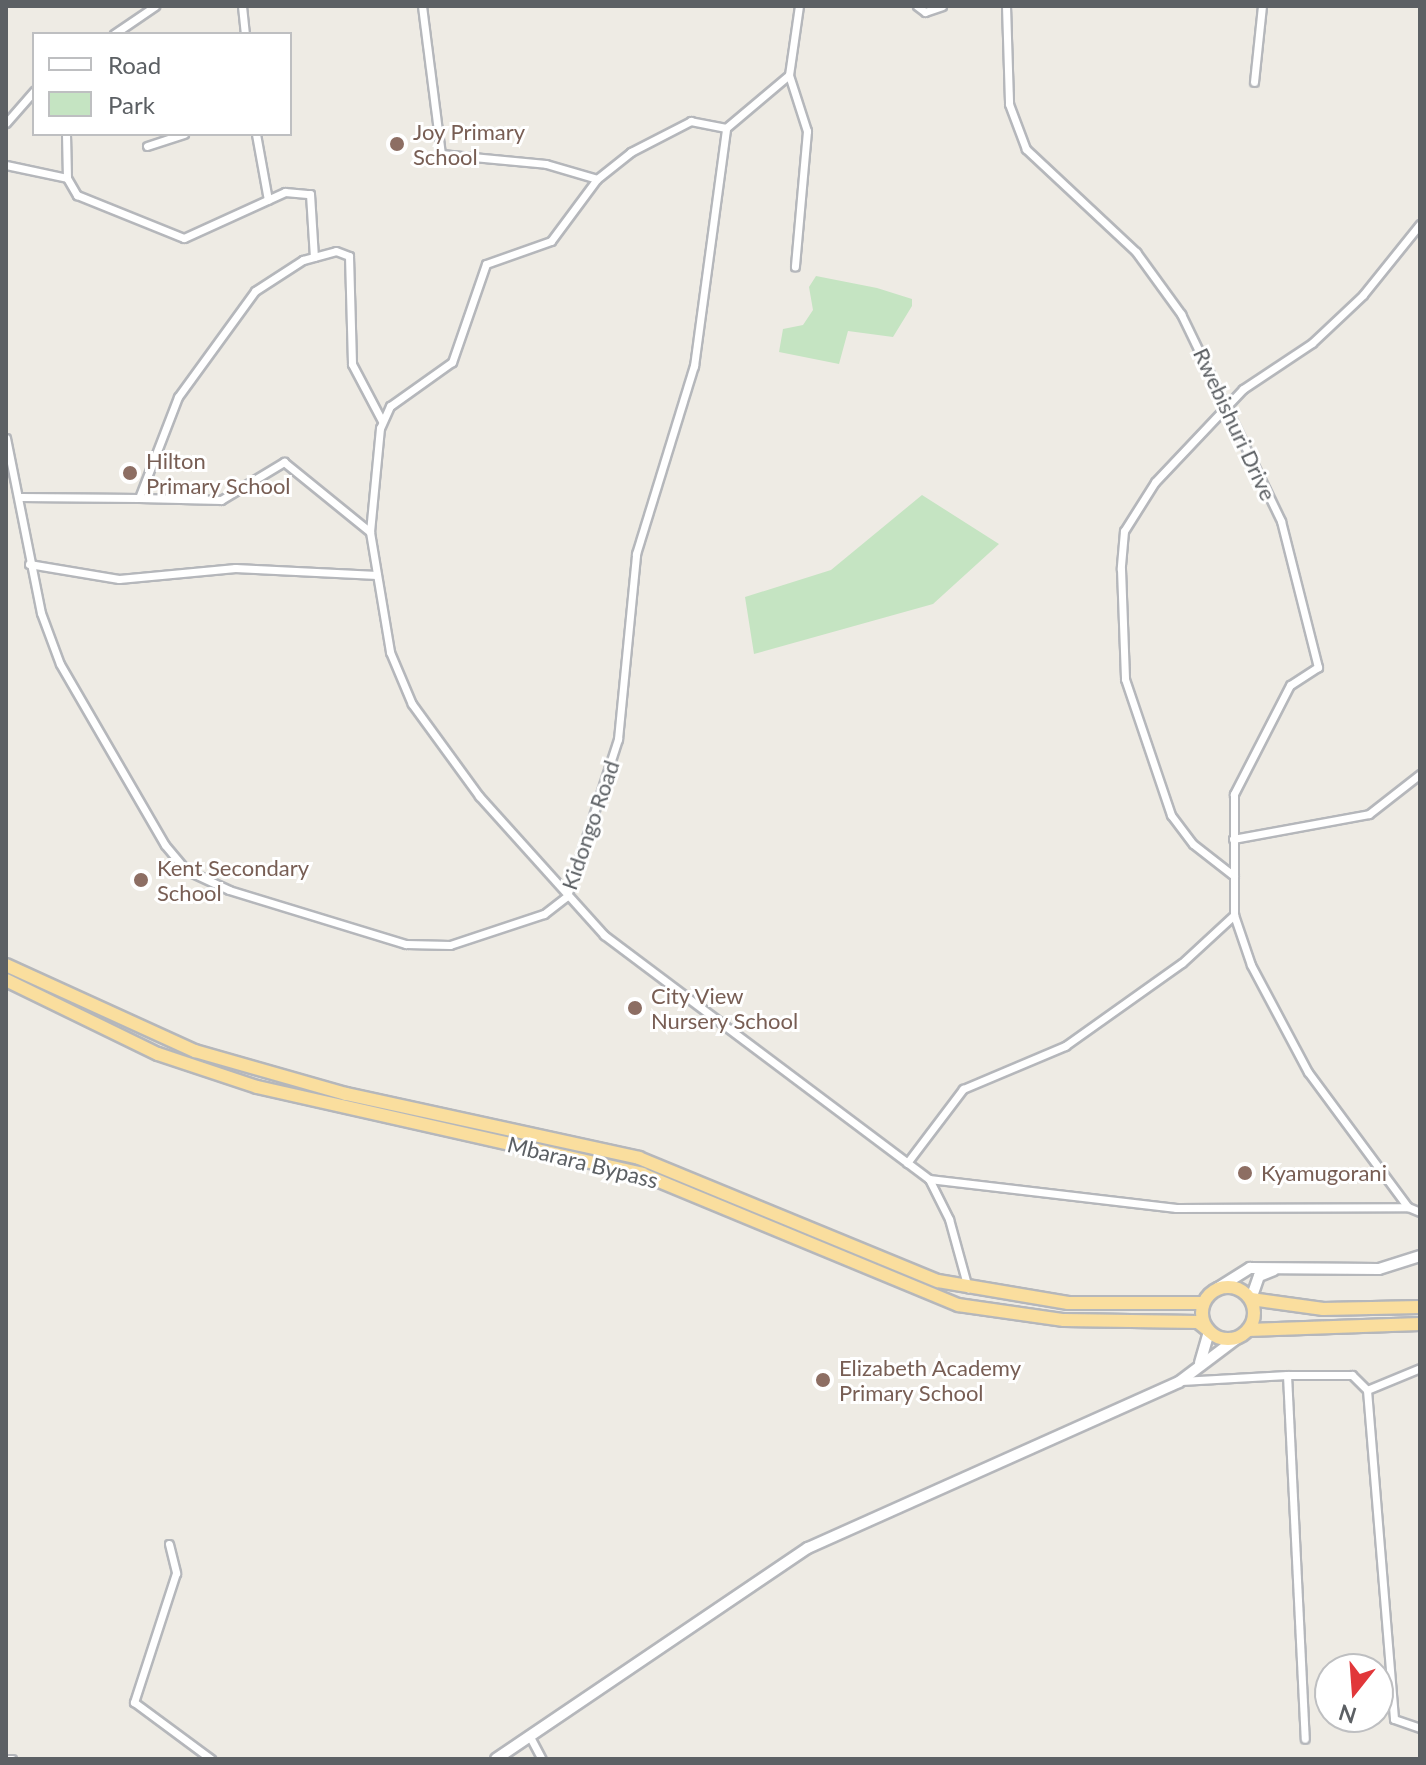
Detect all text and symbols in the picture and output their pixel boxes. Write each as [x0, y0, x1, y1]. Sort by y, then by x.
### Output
legend [32, 32, 292, 136]
text: Road [108, 50, 161, 79]
text: Park [108, 90, 155, 119]
place label: Joy Primary School [413, 118, 526, 170]
marker: Joy Primary School [388, 135, 406, 153]
street label: Rwebishuri Drive [1188, 344, 1282, 504]
place label: Hilton Primary School [146, 447, 291, 498]
marker: Hilton Primary School [121, 464, 139, 482]
street label: Kidongo Road [556, 757, 624, 893]
place label: Kent Secondary School [157, 854, 309, 906]
marker: Kent Secondary School [132, 871, 150, 889]
place label: City View Nursery School [651, 982, 799, 1034]
marker: City View Nursery School [626, 999, 644, 1017]
street label: Mbarara Bypass [505, 1131, 661, 1193]
place label: Kyamugorani [1261, 1160, 1387, 1186]
marker: Kyamugorani [1236, 1164, 1254, 1182]
place label: Elizabeth Academy Primary School [839, 1354, 1022, 1406]
marker: Elizabeth Academy Primary School [814, 1371, 832, 1389]
north arrow [1314, 1653, 1394, 1733]
text: N [1335, 1699, 1359, 1730]

